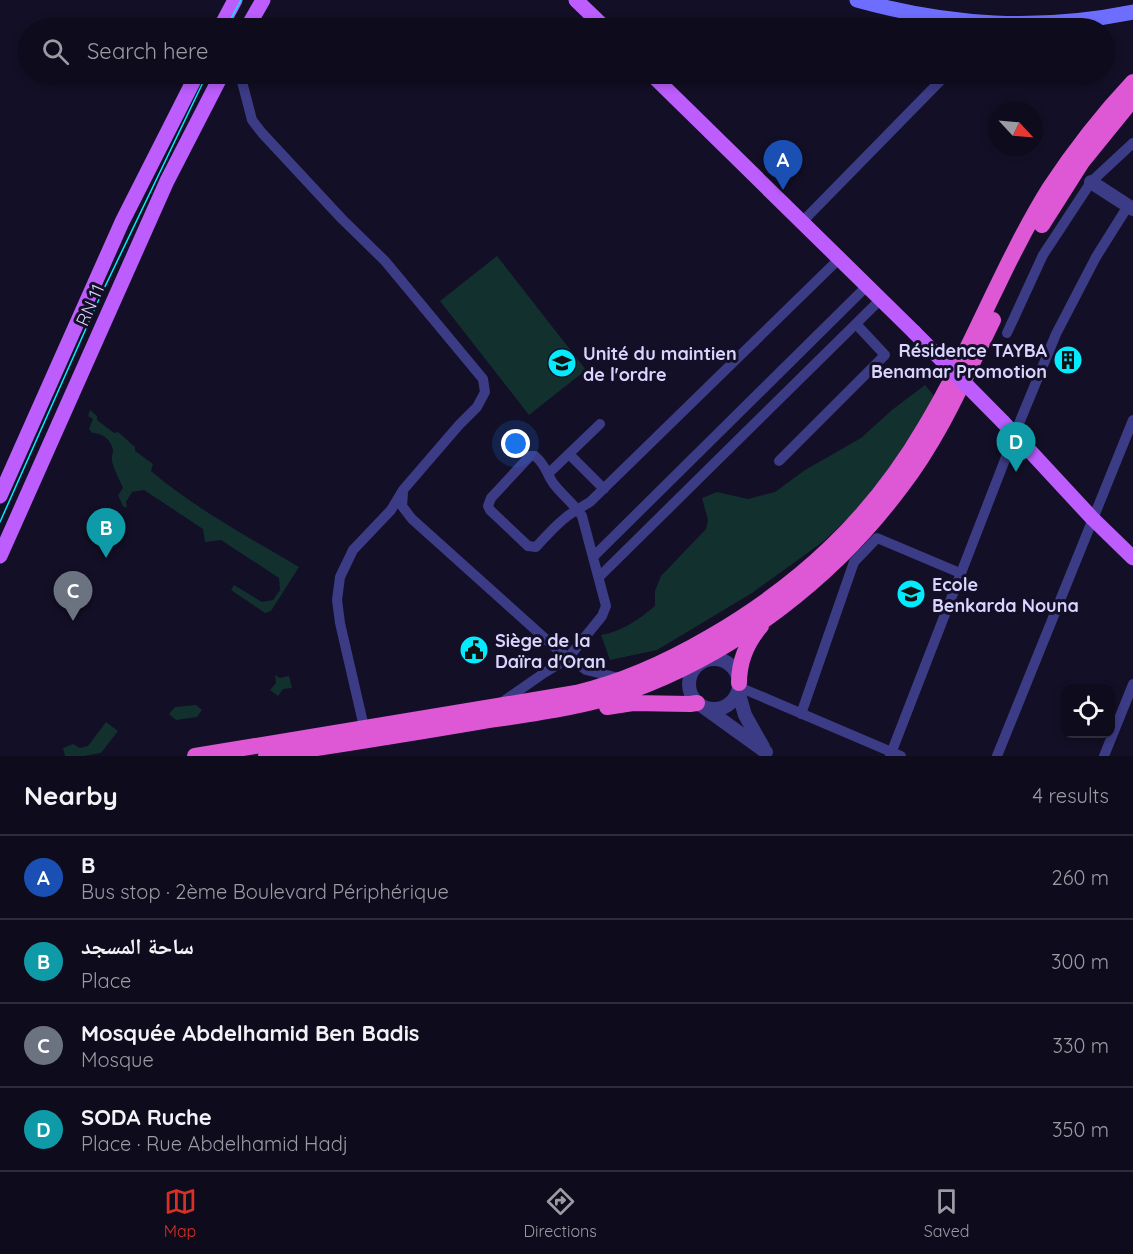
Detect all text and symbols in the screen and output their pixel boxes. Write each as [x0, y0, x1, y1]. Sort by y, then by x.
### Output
search box [18, 18, 1115, 84]
icon: search [39, 35, 72, 68]
text: Search here [87, 37, 208, 65]
north arrow [989, 102, 1043, 156]
pin: A [764, 140, 802, 190]
street label: RN 11 [71, 280, 109, 330]
place label: Résidence TAYBA Benamar Promotion [871, 339, 1047, 383]
place label: Unité du maintien de l'ordre [583, 342, 737, 386]
building icon: Résidence TAYBA Benamar Promotion [1052, 344, 1084, 376]
school or university icon: Unité du maintien de l'ordre [546, 347, 578, 379]
pin: D [996, 422, 1036, 472]
your location [501, 429, 530, 458]
pin: B [86, 508, 126, 558]
pin: C [54, 572, 92, 621]
place label: Ecole Benkarda Nouna [932, 573, 1079, 617]
school or university icon: Ecole Benkarda Nouna [895, 578, 927, 610]
place label: Siège de la Daïra d'Oran [495, 629, 606, 673]
public building icon: Siège de la Daïra d'Oran [458, 634, 490, 666]
map controls [1061, 684, 1115, 738]
button: locate [1061, 684, 1115, 738]
text: Nearby [24, 779, 118, 812]
text: 4 results [1033, 783, 1109, 808]
text: B [81, 851, 95, 879]
text: A [37, 865, 50, 890]
text: 260 m [1052, 865, 1109, 890]
text: Bus stop · 2ème Boulevard Périphérique [81, 879, 449, 904]
text: ساحة المسجد [81, 932, 194, 960]
text: B [37, 949, 50, 974]
text: 300 m [1051, 949, 1109, 974]
text: Place [81, 968, 131, 993]
text: Mosquée Abdelhamid Ben Badis [81, 1019, 419, 1047]
text: C [37, 1033, 50, 1058]
text: 330 m [1052, 1033, 1109, 1058]
text: Mosque [81, 1047, 154, 1072]
text: SODA Ruche [81, 1103, 212, 1131]
text: D [36, 1117, 51, 1142]
text: 350 m [1052, 1117, 1109, 1142]
text: Place · Rue Abdelhamid Hadj [81, 1131, 348, 1156]
tab: Map [164, 1185, 197, 1241]
tab: Directions [524, 1185, 597, 1241]
tab: Saved [924, 1185, 969, 1241]

